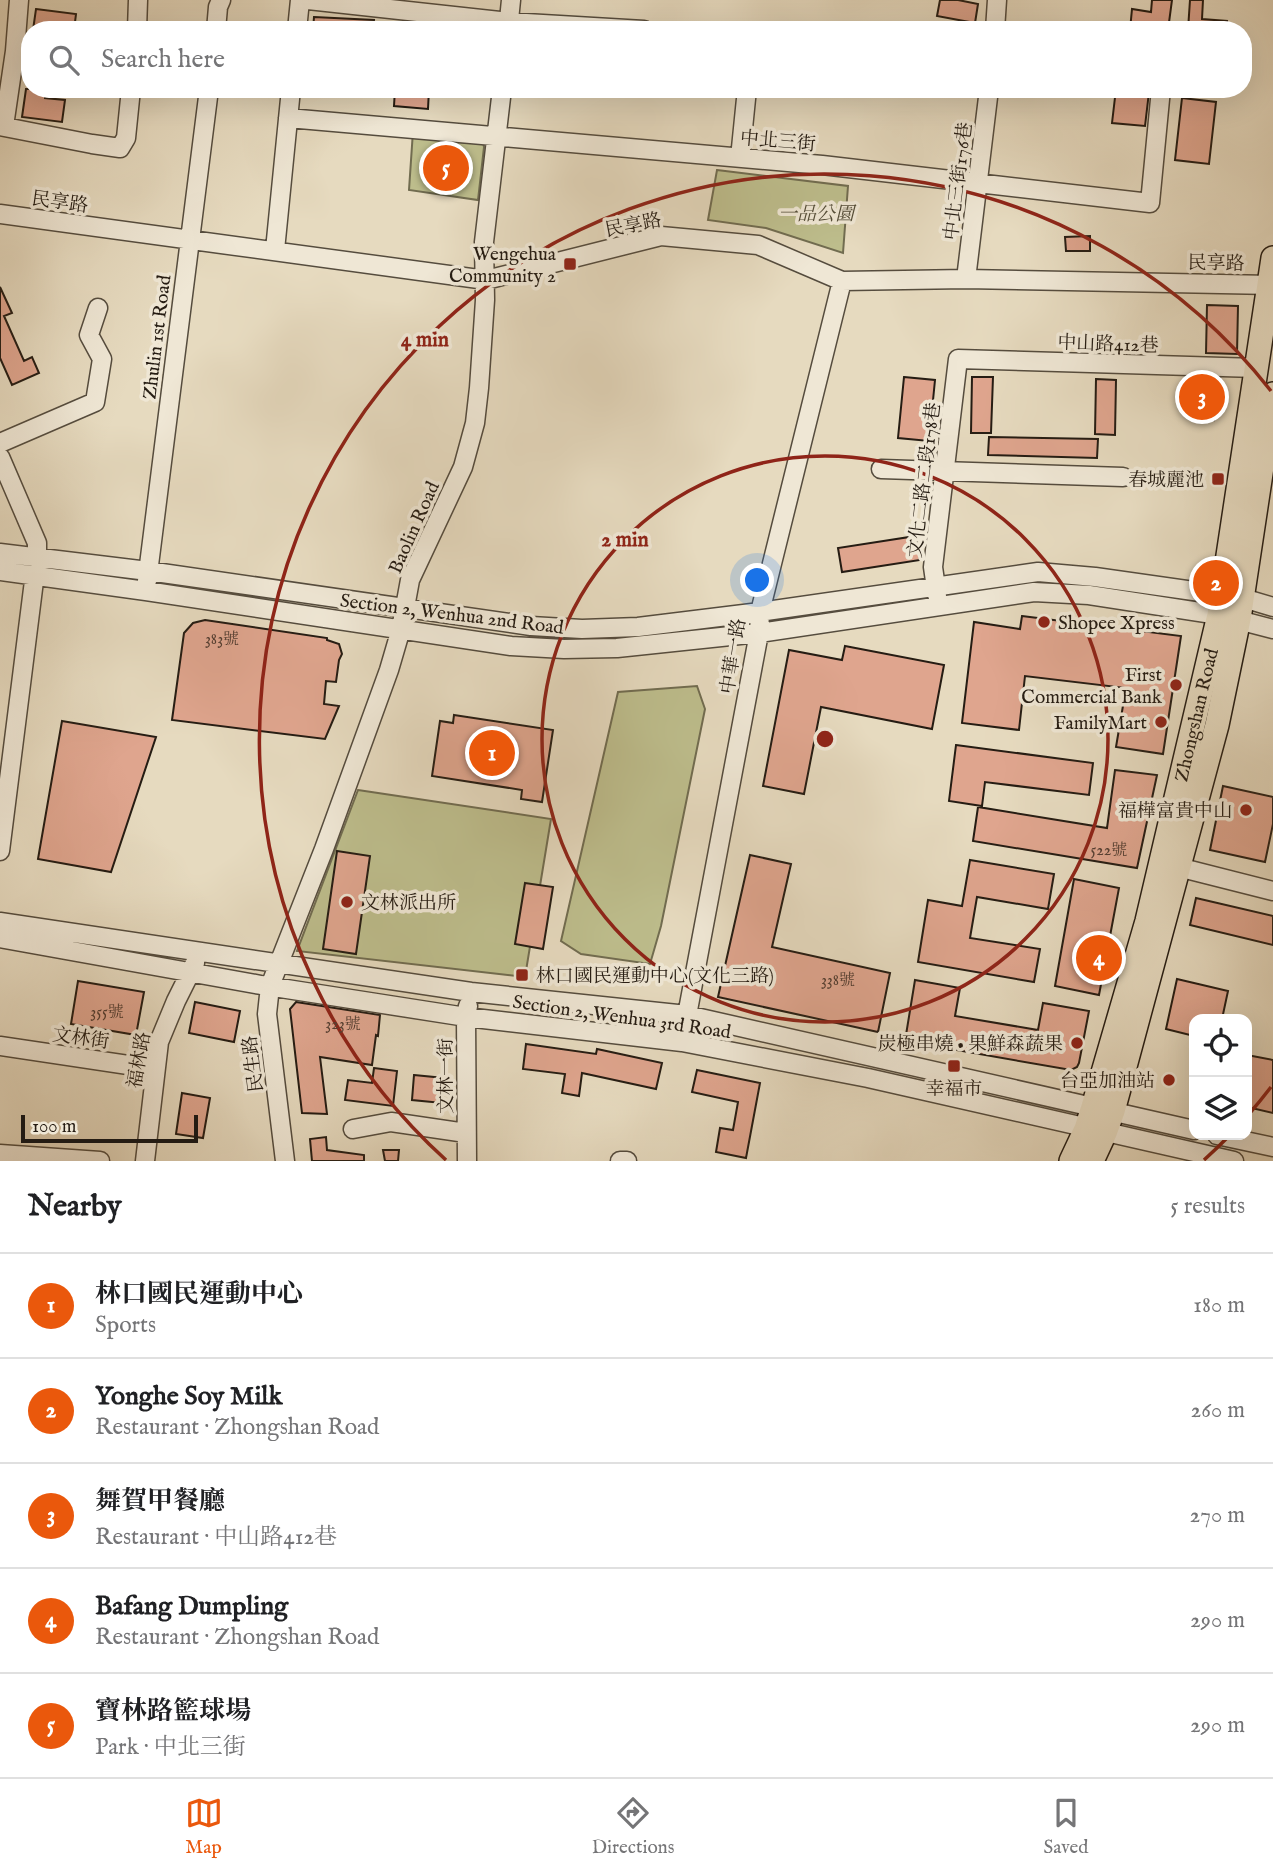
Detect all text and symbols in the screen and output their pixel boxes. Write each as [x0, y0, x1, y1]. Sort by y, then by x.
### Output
search box [21, 21, 1252, 98]
icon: search [45, 41, 83, 79]
text: Search here [101, 43, 225, 76]
street label: 中北三街176巷 [940, 121, 978, 242]
street label: 中北三街 [739, 127, 817, 157]
pin: 5 [423, 142, 469, 194]
street label: 民享路 [30, 187, 90, 219]
park label: 一品公園 [778, 203, 857, 227]
street label: 民享路 [603, 209, 664, 243]
place label: Wengehua Community 2 [449, 243, 557, 289]
street label: 民享路 [1187, 252, 1245, 276]
marker: Wengehua Community 2 [562, 256, 578, 272]
street label: Zhulin 1st Road [138, 273, 178, 401]
text: 4 min [401, 327, 449, 354]
street label: 中山路412巷 [1057, 331, 1159, 359]
pin: 3 [1179, 371, 1225, 423]
street label: 文化二路二段178巷 [904, 401, 946, 559]
place label: 春城麗池 [1128, 469, 1204, 493]
marker: 春城麗池 [1210, 471, 1226, 487]
street label: Baolin Road [384, 477, 446, 578]
text: 2 min [601, 527, 649, 554]
pin: 2 [1193, 557, 1239, 609]
your location [740, 563, 774, 597]
street label: Section 2, Wenhua 2nd Road [339, 589, 566, 641]
place label: Shopee Xpress [1058, 612, 1175, 636]
marker: Shopee Xpress [1036, 614, 1052, 630]
street label: 中華一路 [716, 617, 752, 696]
house number: 383號 [205, 630, 239, 650]
street label: Zhongshan Road [1170, 645, 1225, 784]
place label: First Commercial Bank [1021, 664, 1163, 710]
marker: First Commercial Bank [1168, 677, 1184, 693]
place label: FamilyMart [1054, 712, 1147, 736]
marker: FamilyMart [1153, 714, 1169, 730]
pin: 1 [469, 727, 515, 779]
centre of rings [813, 727, 837, 751]
place label: 福樺富貴中山 [1118, 800, 1232, 824]
marker: 福樺富貴中山 [1238, 802, 1254, 818]
house number: 522號 [1091, 841, 1127, 861]
place label: 文林派出所 [361, 892, 456, 916]
marker: 文林派出所 [339, 894, 355, 910]
pin: 4 [1076, 932, 1122, 984]
place label: 林口國民運動中心(文化三路) [536, 965, 774, 989]
marker: 林口國民運動中心(文化三路) [514, 967, 530, 983]
house number: 338號 [821, 971, 855, 991]
street label: Section 2, Wenhua 3rd Road [511, 991, 733, 1045]
house number: 355號 [90, 1003, 124, 1023]
map controls [1189, 1014, 1252, 1140]
button: locate [1189, 1014, 1252, 1077]
house number: 323號 [325, 1015, 361, 1035]
street label: 文林街 [51, 1023, 111, 1055]
street label: 福林路 [123, 1030, 157, 1091]
place label: 炭極串燒 • 果鮮森蔬果 [877, 1033, 1063, 1057]
street label: 民生路 [239, 1034, 269, 1094]
marker: 炭極串燒 • 果鮮森蔬果 [1069, 1035, 1085, 1051]
street label: 文林一街 [435, 1038, 459, 1114]
marker: 幸福市 [946, 1058, 962, 1074]
place label: 台亞加油站 [1060, 1070, 1155, 1094]
marker: 台亞加油站 [1161, 1072, 1177, 1088]
button: layers [1189, 1077, 1252, 1140]
place label: 幸福市 [925, 1078, 983, 1102]
scale bar [21, 1112, 198, 1144]
text: 100 m [32, 1115, 76, 1139]
text: Nearby [28, 1188, 121, 1226]
text: 5 results [1170, 1192, 1245, 1221]
text: 林口國民運動中心 [95, 1278, 303, 1311]
text: 1 [47, 1291, 55, 1320]
text: 180 m [1193, 1291, 1245, 1320]
text: Sports [95, 1311, 156, 1340]
text: Yonghe Soy Milk [95, 1380, 282, 1413]
text: 2 [46, 1396, 56, 1425]
text: 260 m [1190, 1396, 1245, 1425]
text: Restaurant · Zhongshan Road [95, 1413, 379, 1442]
text: 舞賀甲餐廳 [95, 1485, 225, 1518]
text: 3 [47, 1501, 55, 1530]
text: 270 m [1190, 1501, 1245, 1530]
text: Restaurant · 中山路412巷 [95, 1523, 337, 1552]
text: Bafang Dumpling [95, 1590, 288, 1623]
text: 4 [45, 1606, 57, 1635]
text: 290 m [1190, 1606, 1245, 1635]
text: Restaurant · Zhongshan Road [95, 1623, 379, 1652]
text: 寶林路籃球場 [95, 1695, 251, 1728]
text: 5 [47, 1711, 55, 1740]
text: 290 m [1190, 1711, 1245, 1740]
text: Park · 中北三街 [95, 1733, 246, 1762]
tab: Map [185, 1794, 223, 1860]
tab: Directions [592, 1794, 674, 1860]
tab: Saved [1043, 1794, 1088, 1860]

